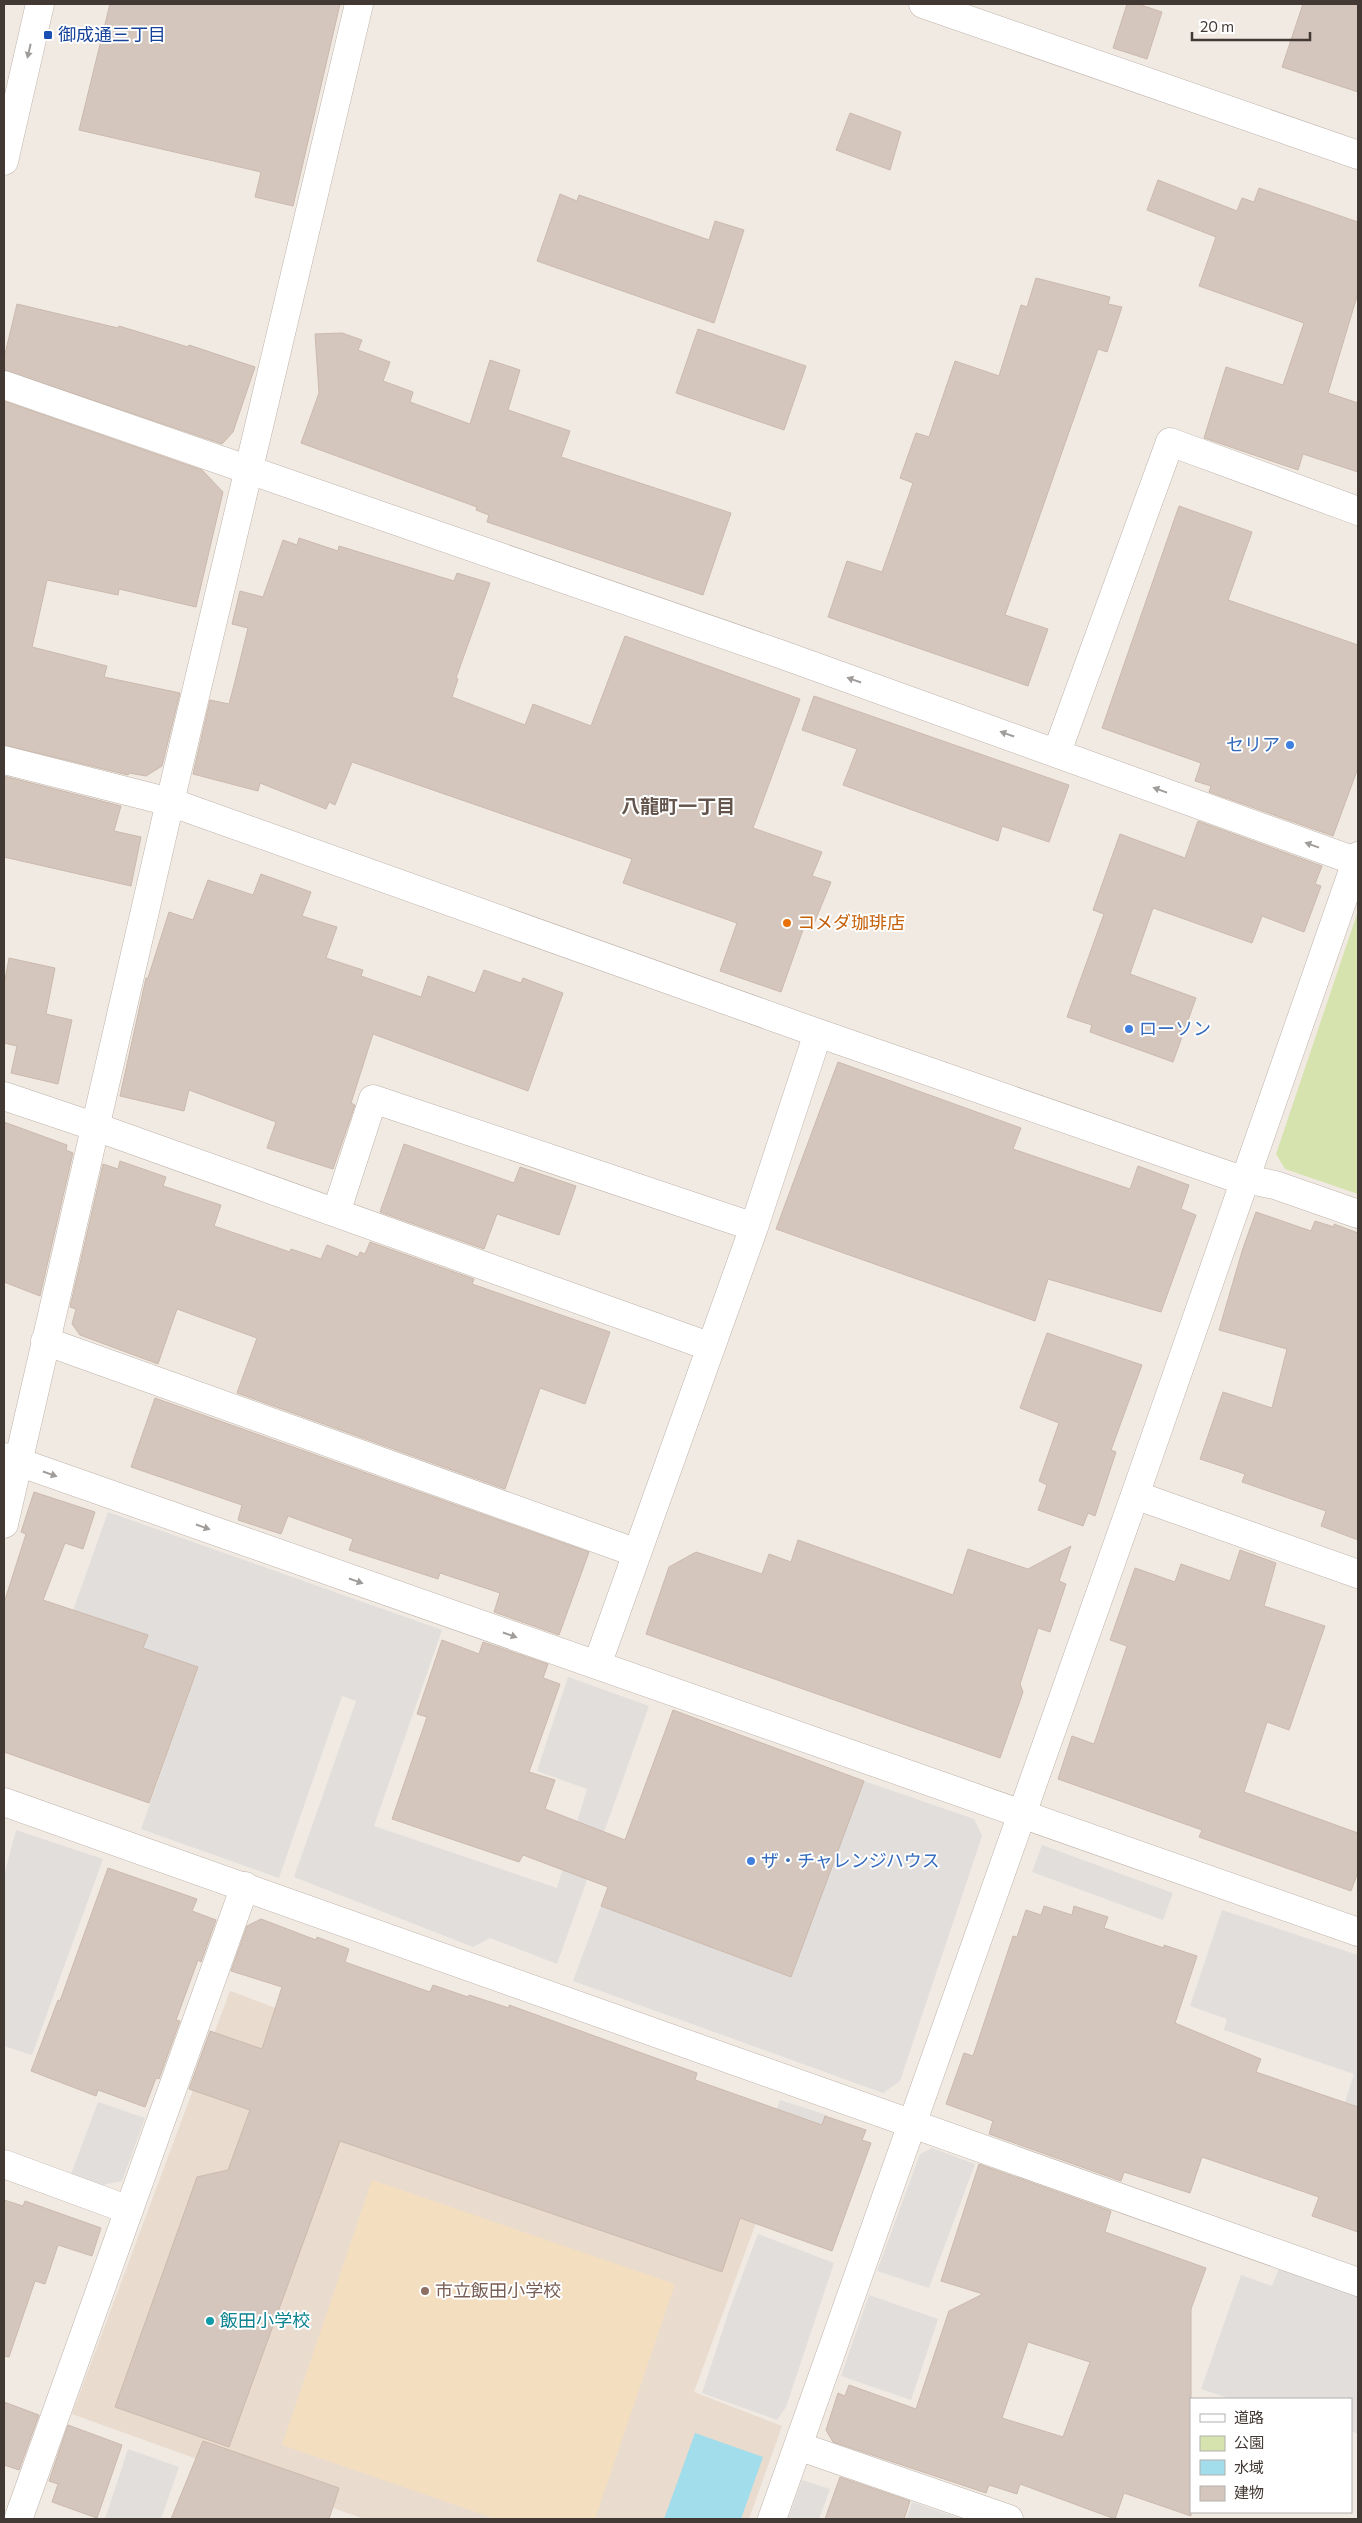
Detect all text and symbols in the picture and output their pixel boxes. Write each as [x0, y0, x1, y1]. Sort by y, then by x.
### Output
scale bar [1192, 10, 1310, 42]
text: 20 m [1200, 17, 1234, 35]
place label: 御成通三丁目 [58, 23, 166, 45]
marker: 御成通三丁目 [42, 29, 54, 41]
one-way arrow [25, 44, 33, 59]
one-way arrow [846, 676, 861, 683]
one-way arrow [999, 730, 1014, 738]
place label: セリア [1226, 733, 1280, 755]
marker: セリア [1284, 739, 1296, 751]
one-way arrow [1152, 786, 1167, 793]
district label: 八龍町一丁目 [621, 794, 735, 817]
one-way arrow [1305, 841, 1320, 848]
place label: コメダ珈琲店 [797, 911, 905, 933]
marker: コメダ珈琲店 [781, 917, 793, 929]
place label: ローソン [1139, 1017, 1211, 1039]
marker: ローソン [1123, 1023, 1135, 1035]
one-way arrow [42, 1470, 57, 1478]
one-way arrow [196, 1523, 211, 1531]
one-way arrow [349, 1578, 364, 1585]
one-way arrow [503, 1631, 518, 1639]
place label: ザ・チャレンジハウス [761, 1849, 940, 1871]
marker: ザ・チャレンジハウス [745, 1855, 757, 1867]
place label: 市立飯田小学校 [435, 2279, 561, 2301]
marker: 市立飯田小学校 [419, 2285, 431, 2297]
place label: 飯田小学校 [220, 2309, 310, 2331]
marker: 飯田小学校 [204, 2315, 216, 2327]
legend [1190, 2398, 1352, 2513]
text: 道路 [1234, 2408, 1264, 2426]
text: 公園 [1234, 2433, 1264, 2451]
text: 水域 [1234, 2458, 1264, 2476]
text: 建物 [1234, 2483, 1264, 2501]

